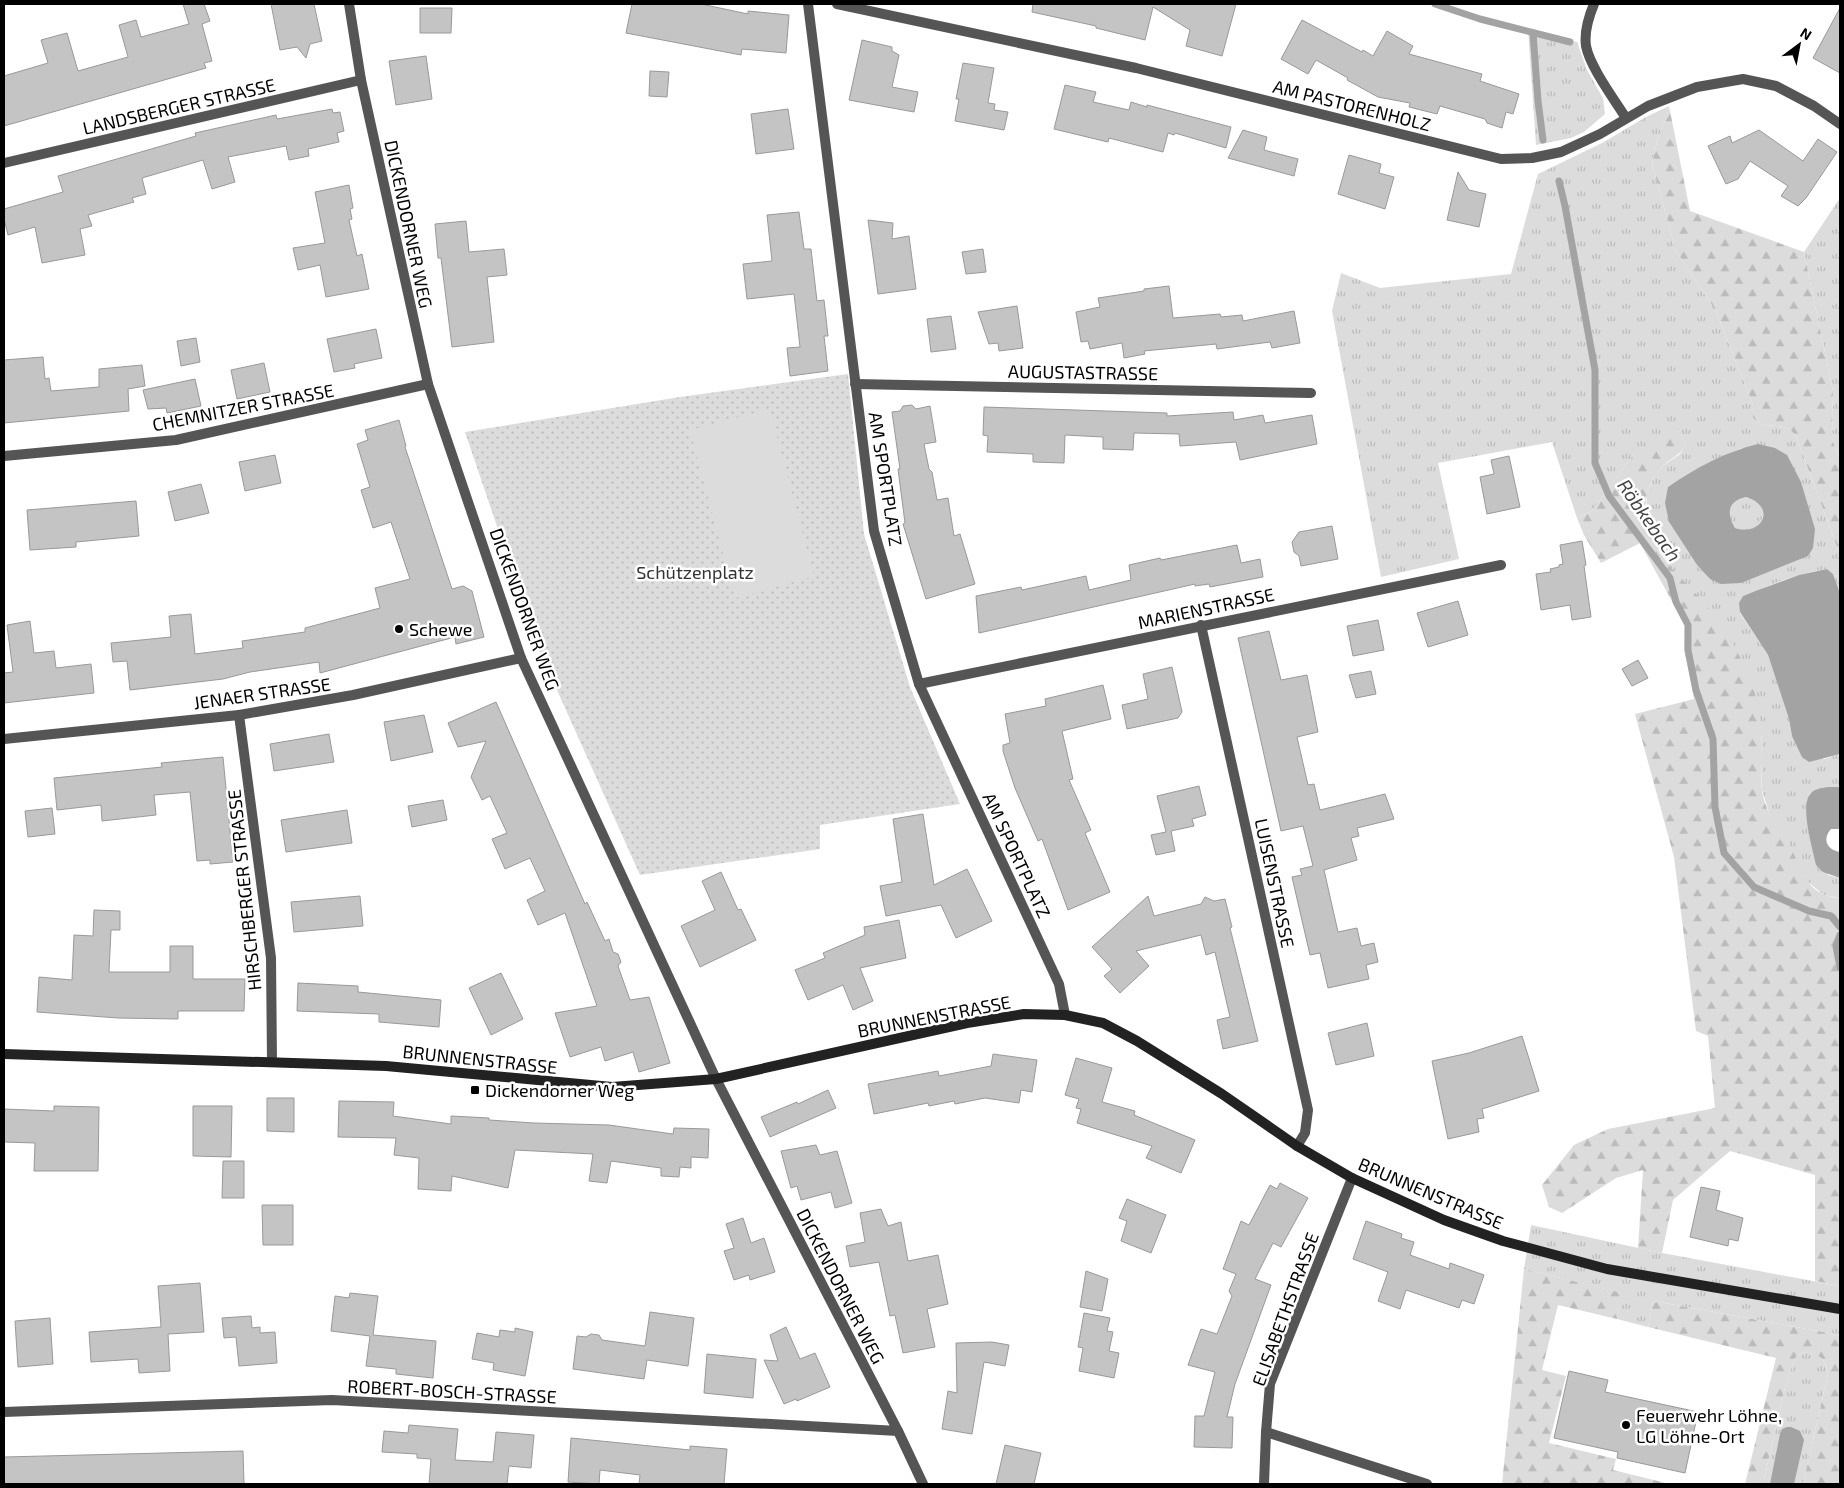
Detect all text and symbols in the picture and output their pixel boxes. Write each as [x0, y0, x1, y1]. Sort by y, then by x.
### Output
north arrow [1774, 20, 1824, 70]
text: N [1797, 24, 1815, 43]
street label: LANDSBERGER STRASSE [80, 73, 278, 139]
street label: AM PASTORENHOLZ [1271, 75, 1433, 135]
street label: DICKENDORNER WEG [380, 138, 438, 310]
street label: AUGUSTASTRASSE [1008, 360, 1158, 384]
street label: CHEMNITZER STRASSE [150, 379, 336, 435]
street label: AM SPORTPLATZ [865, 410, 907, 548]
water label: Röbkebach [1613, 474, 1687, 566]
street label: DICKENDORNER WEG [485, 525, 565, 693]
park label: Schützenplatz [636, 561, 754, 583]
street label: MARIENSTRASSE [1136, 583, 1276, 633]
place label: Schewe [409, 618, 472, 640]
marker: Schewe [393, 623, 405, 635]
street label: JENAER STRASSE [192, 672, 332, 714]
street label: HIRSCHBERGER STRASSE [222, 788, 266, 992]
street label: AM SPORTPLATZ [978, 789, 1056, 921]
street label: LUISENSTRASSE [1251, 816, 1299, 950]
street label: BRUNNENSTRASSE [856, 990, 1012, 1042]
street label: BRUNNENSTRASSE [401, 1040, 559, 1078]
place label: Dickendorner Weg [485, 1079, 634, 1101]
marker: Dickendorner Weg [469, 1084, 481, 1096]
street label: BRUNNENSTRASSE [1355, 1152, 1507, 1234]
street label: DICKENDORNER WEG [792, 1205, 890, 1367]
street label: ELISABETHSTRASSE [1247, 1229, 1323, 1389]
street label: ROBERT-BOSCH-STRASSE [347, 1375, 557, 1407]
place label: Feuerwehr Löhne, LG Löhne-Ort [1636, 1404, 1782, 1447]
marker: Feuerwehr Löhne, LG Löhne-Ort [1620, 1419, 1632, 1431]

